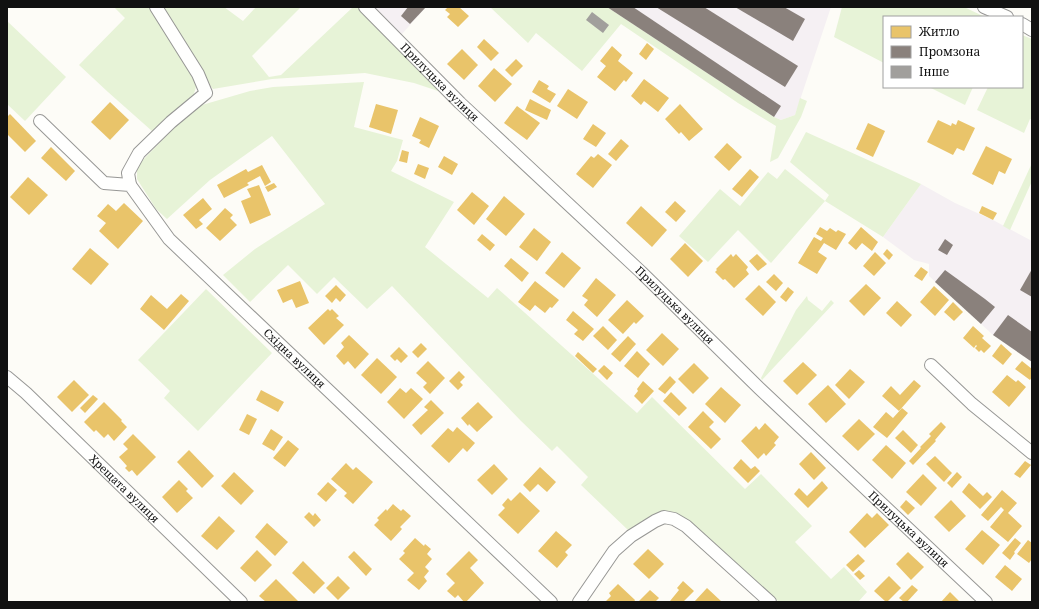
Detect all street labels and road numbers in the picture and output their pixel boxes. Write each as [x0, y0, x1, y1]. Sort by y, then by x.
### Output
street label: Прилуцька вулиця [398, 39, 483, 124]
street label: Прилуцька вулиця [632, 263, 718, 347]
street label: Східна вулиця [261, 325, 329, 391]
street label: Хрещата вулиця [86, 451, 163, 526]
street label: Прилуцька вулиця [866, 487, 953, 570]

